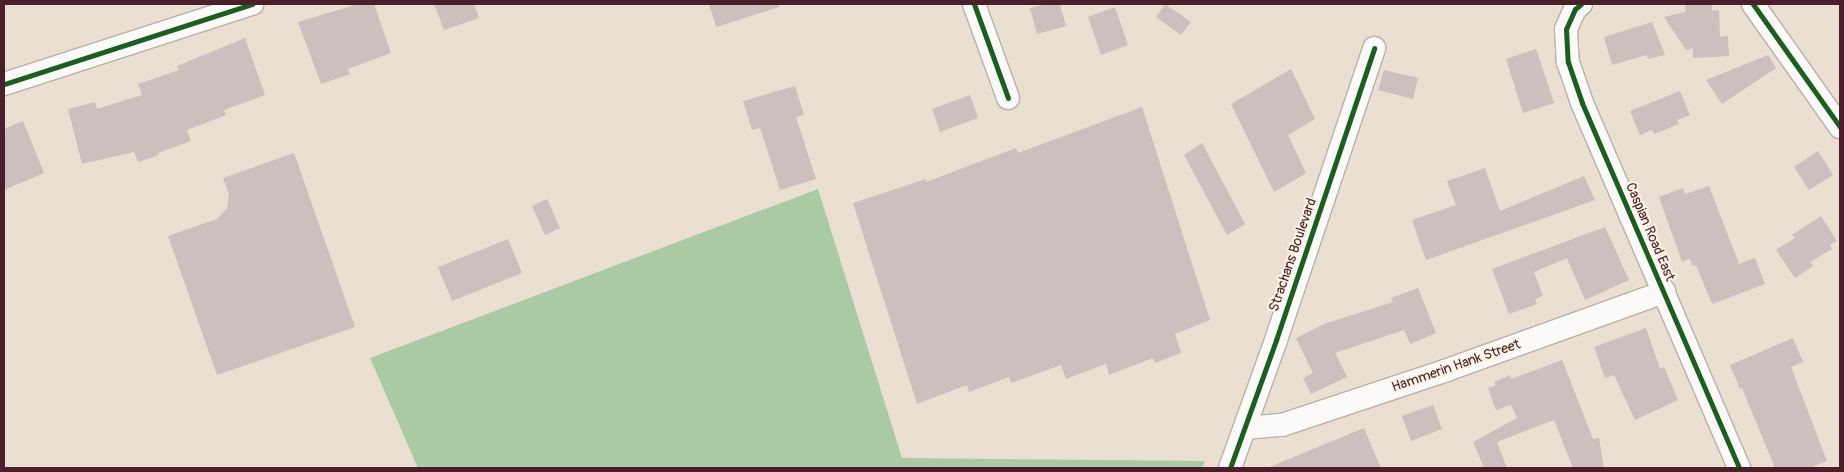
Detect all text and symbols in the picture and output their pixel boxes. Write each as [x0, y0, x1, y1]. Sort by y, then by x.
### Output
street label: Caspian Road East [1622, 180, 1678, 284]
street label: Strachans Boulevard [1266, 196, 1320, 314]
street label: Hammerin Hank Street [1389, 336, 1523, 396]

